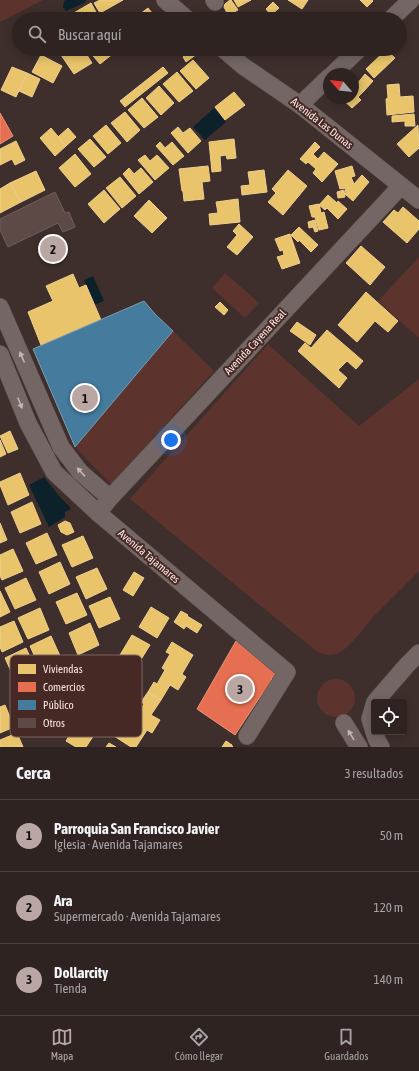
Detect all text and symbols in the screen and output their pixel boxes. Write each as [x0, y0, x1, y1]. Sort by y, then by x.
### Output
search box [12, 12, 407, 56]
icon: search [26, 23, 48, 45]
text: Buscar aquí [58, 26, 121, 43]
north arrow [323, 68, 359, 104]
street label: Avenida Las Dunas [289, 95, 355, 151]
pin: 2 [40, 234, 66, 264]
street label: Avenida Cayena Real [222, 307, 288, 377]
one-way arrow [19, 351, 25, 363]
pin: 1 [72, 383, 98, 413]
one-way arrow [17, 398, 23, 409]
your location [161, 430, 181, 450]
one-way arrow [77, 467, 86, 476]
street label: Avenida Tajamares [116, 527, 182, 585]
legend [10, 655, 142, 737]
text: Viviendas [43, 663, 83, 675]
pin: 3 [227, 674, 253, 704]
text: Comercios [43, 681, 85, 693]
text: Público [43, 699, 74, 711]
map controls [371, 699, 407, 735]
button: locate [371, 699, 407, 735]
text: Otros [43, 717, 65, 729]
one-way arrow [348, 729, 355, 741]
text: Cerca [16, 763, 51, 783]
text: 3 resultados [344, 766, 403, 781]
text: Parroquia San Francisco Javier [54, 820, 219, 837]
text: 1 [26, 828, 32, 843]
text: 50 m [380, 828, 403, 843]
text: Iglesia · Avenida Tajamares [54, 837, 182, 852]
text: Ara [54, 892, 72, 909]
text: 2 [26, 900, 32, 915]
text: 120 m [374, 900, 403, 915]
text: Supermercado · Avenida Tajamares [54, 909, 221, 924]
text: Dollarcity [54, 964, 108, 981]
text: 3 [26, 972, 32, 987]
text: 140 m [374, 972, 403, 987]
text: Tienda [54, 981, 87, 996]
tab: Mapa [51, 1026, 73, 1062]
tab: Cómo llegar [175, 1026, 223, 1062]
tab: Guardados [324, 1026, 368, 1062]

